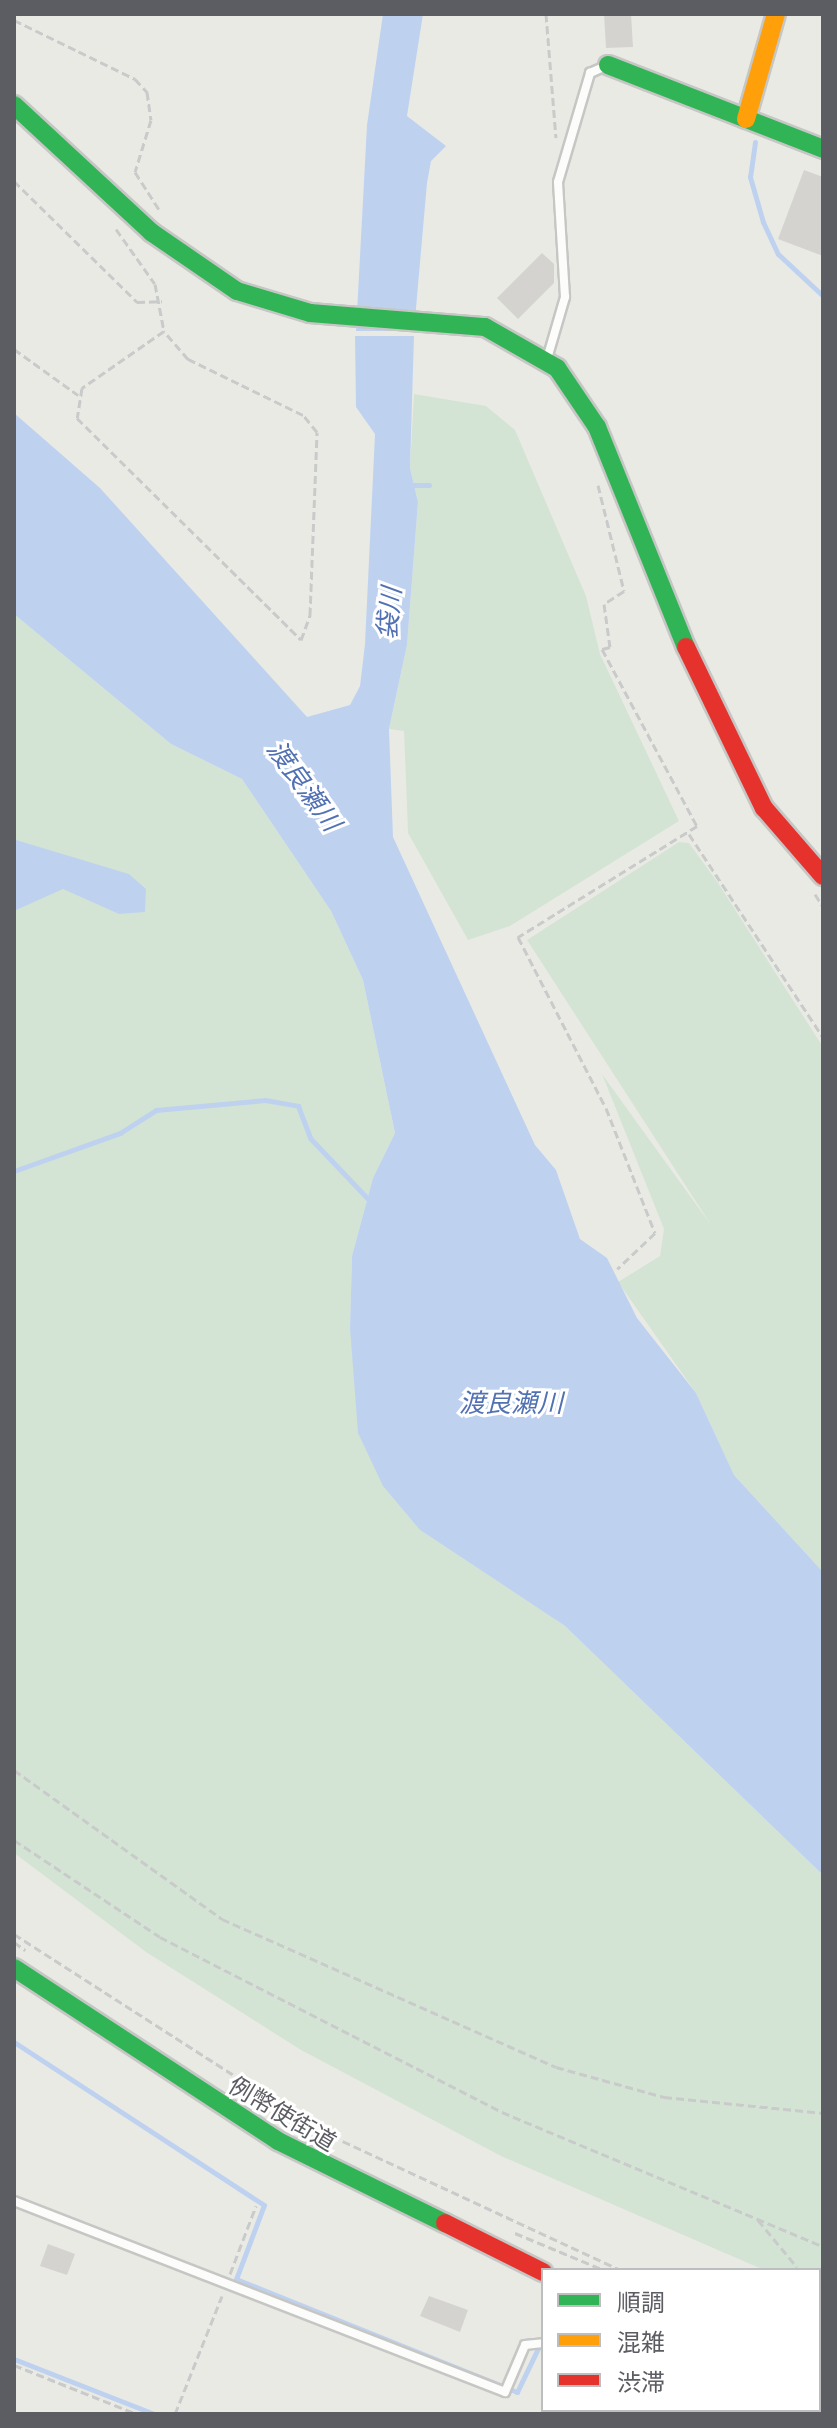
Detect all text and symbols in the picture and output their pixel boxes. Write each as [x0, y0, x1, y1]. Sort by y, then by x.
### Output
water label: 袋川 [370, 586, 406, 640]
water label: 渡良瀬川 [262, 734, 348, 836]
water label: 渡良瀬川 [459, 1386, 563, 1418]
street label: 例幣使街道 [224, 2070, 342, 2156]
legend [541, 2268, 821, 2412]
text: 順調 [617, 2287, 665, 2316]
text: 混雑 [617, 2327, 665, 2356]
text: 渋滞 [617, 2367, 665, 2396]

